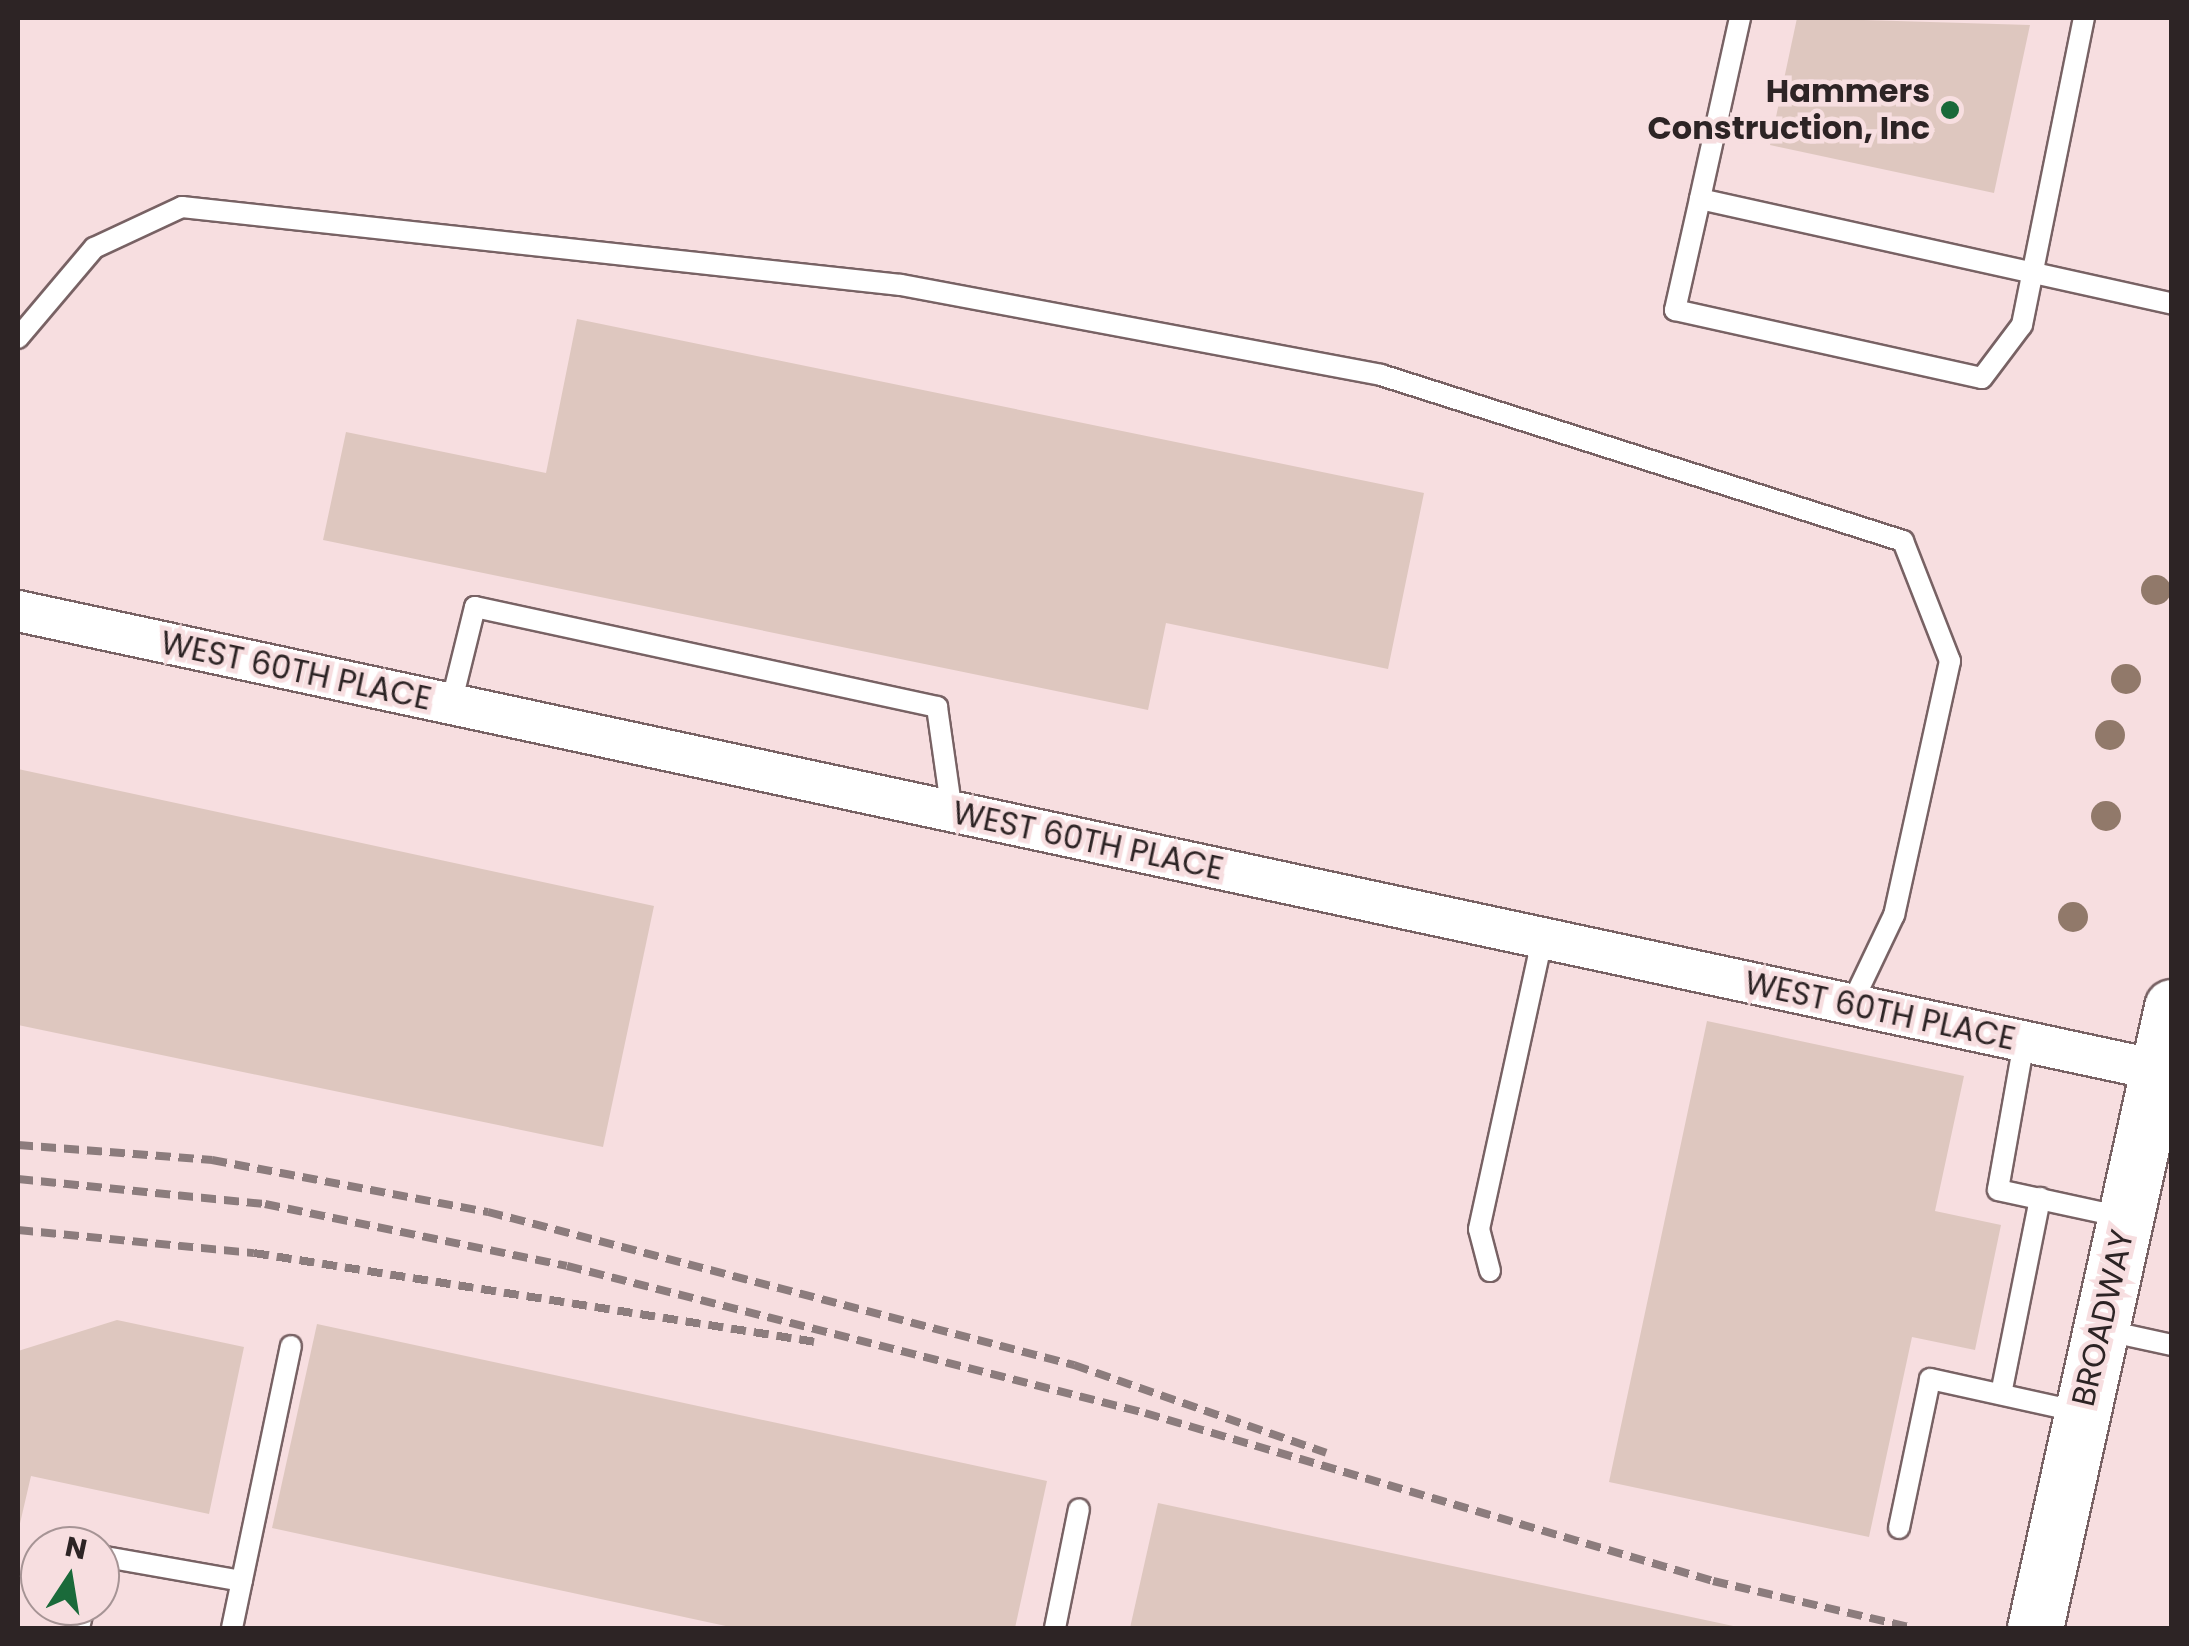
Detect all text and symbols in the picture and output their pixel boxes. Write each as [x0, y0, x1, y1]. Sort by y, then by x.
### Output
place label: Hammers Construction, Inc [1647, 73, 1930, 148]
marker: Hammers Construction, Inc [1939, 99, 1961, 121]
street label: WEST 60TH PLACE [157, 624, 435, 718]
street label: WEST 60TH PLACE [949, 794, 1227, 888]
street label: WEST 60TH PLACE [1741, 964, 2019, 1058]
street label: BROADWAY [2064, 1226, 2142, 1410]
north arrow [20, 1526, 120, 1626]
text: N [62, 1527, 90, 1569]

